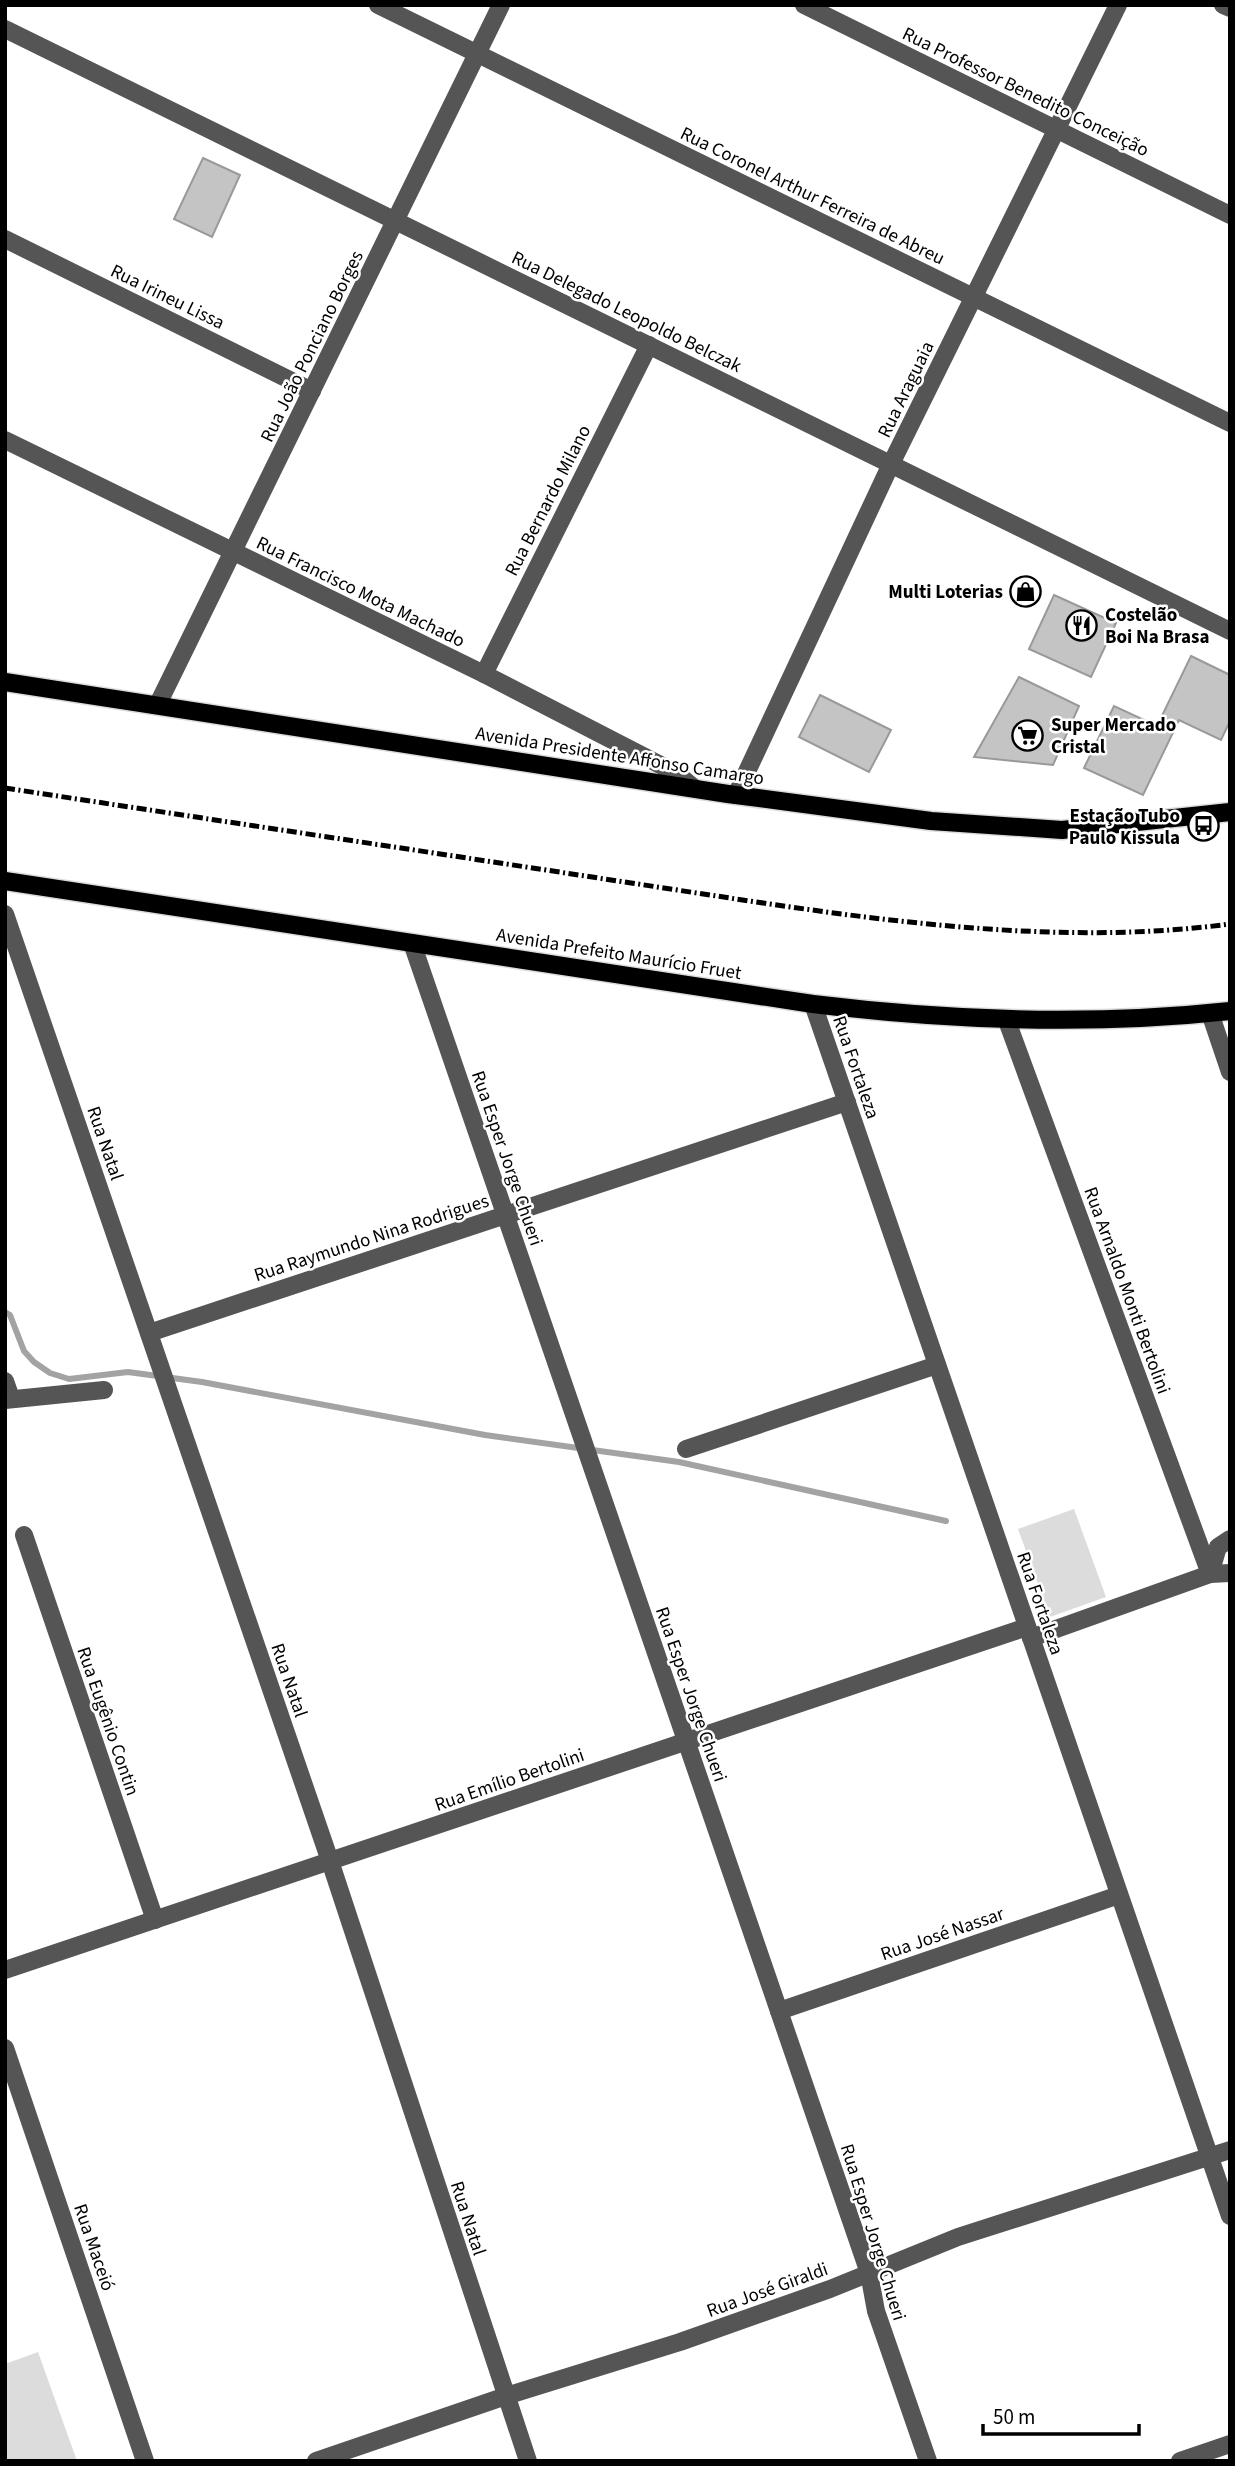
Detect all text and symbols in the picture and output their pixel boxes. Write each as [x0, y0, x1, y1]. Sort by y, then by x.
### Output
street label: Rua Professor Benedito Conceição [897, 21, 1153, 164]
street label: Rua Coronel Arthur Ferreira de Abreu [676, 120, 949, 272]
street label: Rua Delegado Leopoldo Belczak [507, 245, 746, 380]
street label: Rua João Ponciano Borges [254, 246, 371, 447]
street label: Rua Irineu Lissa [106, 258, 229, 337]
street label: Rua Araguaia [871, 337, 941, 442]
street label: Rua Bernardo Milano [499, 420, 598, 581]
street label: Rua Francisco Mota Machado [251, 530, 469, 655]
shop icon: Multi Loterias [1009, 574, 1043, 608]
place label: Multi Loterias [888, 579, 1003, 606]
place label: Costelão Boi Na Brasa [1105, 602, 1210, 651]
restaurant icon: Costelão Boi Na Brasa [1065, 608, 1099, 642]
place label: Super Mercado Cristal [1051, 712, 1176, 761]
supermarket icon: Super Mercado Cristal [1011, 718, 1045, 752]
street label: Avenida Presidente Affonso Camargo [474, 720, 766, 793]
place label: Estação Tubo Paulo Kissula [1069, 803, 1180, 852]
bus stop icon: Estação Tubo Paulo Kissula [1186, 809, 1220, 843]
street label: Avenida Prefeito Maurício Fruet [494, 922, 744, 987]
street label: Rua Fortaleza [825, 1012, 886, 1123]
street label: Rua Esper Jorge Chueri [464, 1067, 549, 1250]
street label: Rua Natal [79, 1103, 130, 1184]
street label: Rua Arnaldo Monti Bertolini [1077, 1183, 1177, 1398]
street label: Rua Raymundo Nina Rodrigues [250, 1188, 492, 1289]
street label: Rua Fortaleza [1009, 1548, 1070, 1659]
street label: Rua Esper Jorge Chueri [648, 1603, 733, 1786]
street label: Rua Natal [263, 1640, 314, 1721]
street label: Rua Eugênio Contin [69, 1643, 146, 1800]
street label: Rua Emílio Bertolini [431, 1742, 588, 1819]
street label: Rua José Nassar [877, 1901, 1008, 1968]
street label: Rua Esper Jorge Chueri [833, 2141, 912, 2324]
street label: Rua Natal [443, 2178, 492, 2259]
street label: Rua Maceió [66, 2200, 121, 2295]
street label: Rua José Giraldi [703, 2256, 832, 2325]
scale bar [983, 2392, 1139, 2436]
text: 50 m [993, 2402, 1035, 2432]

